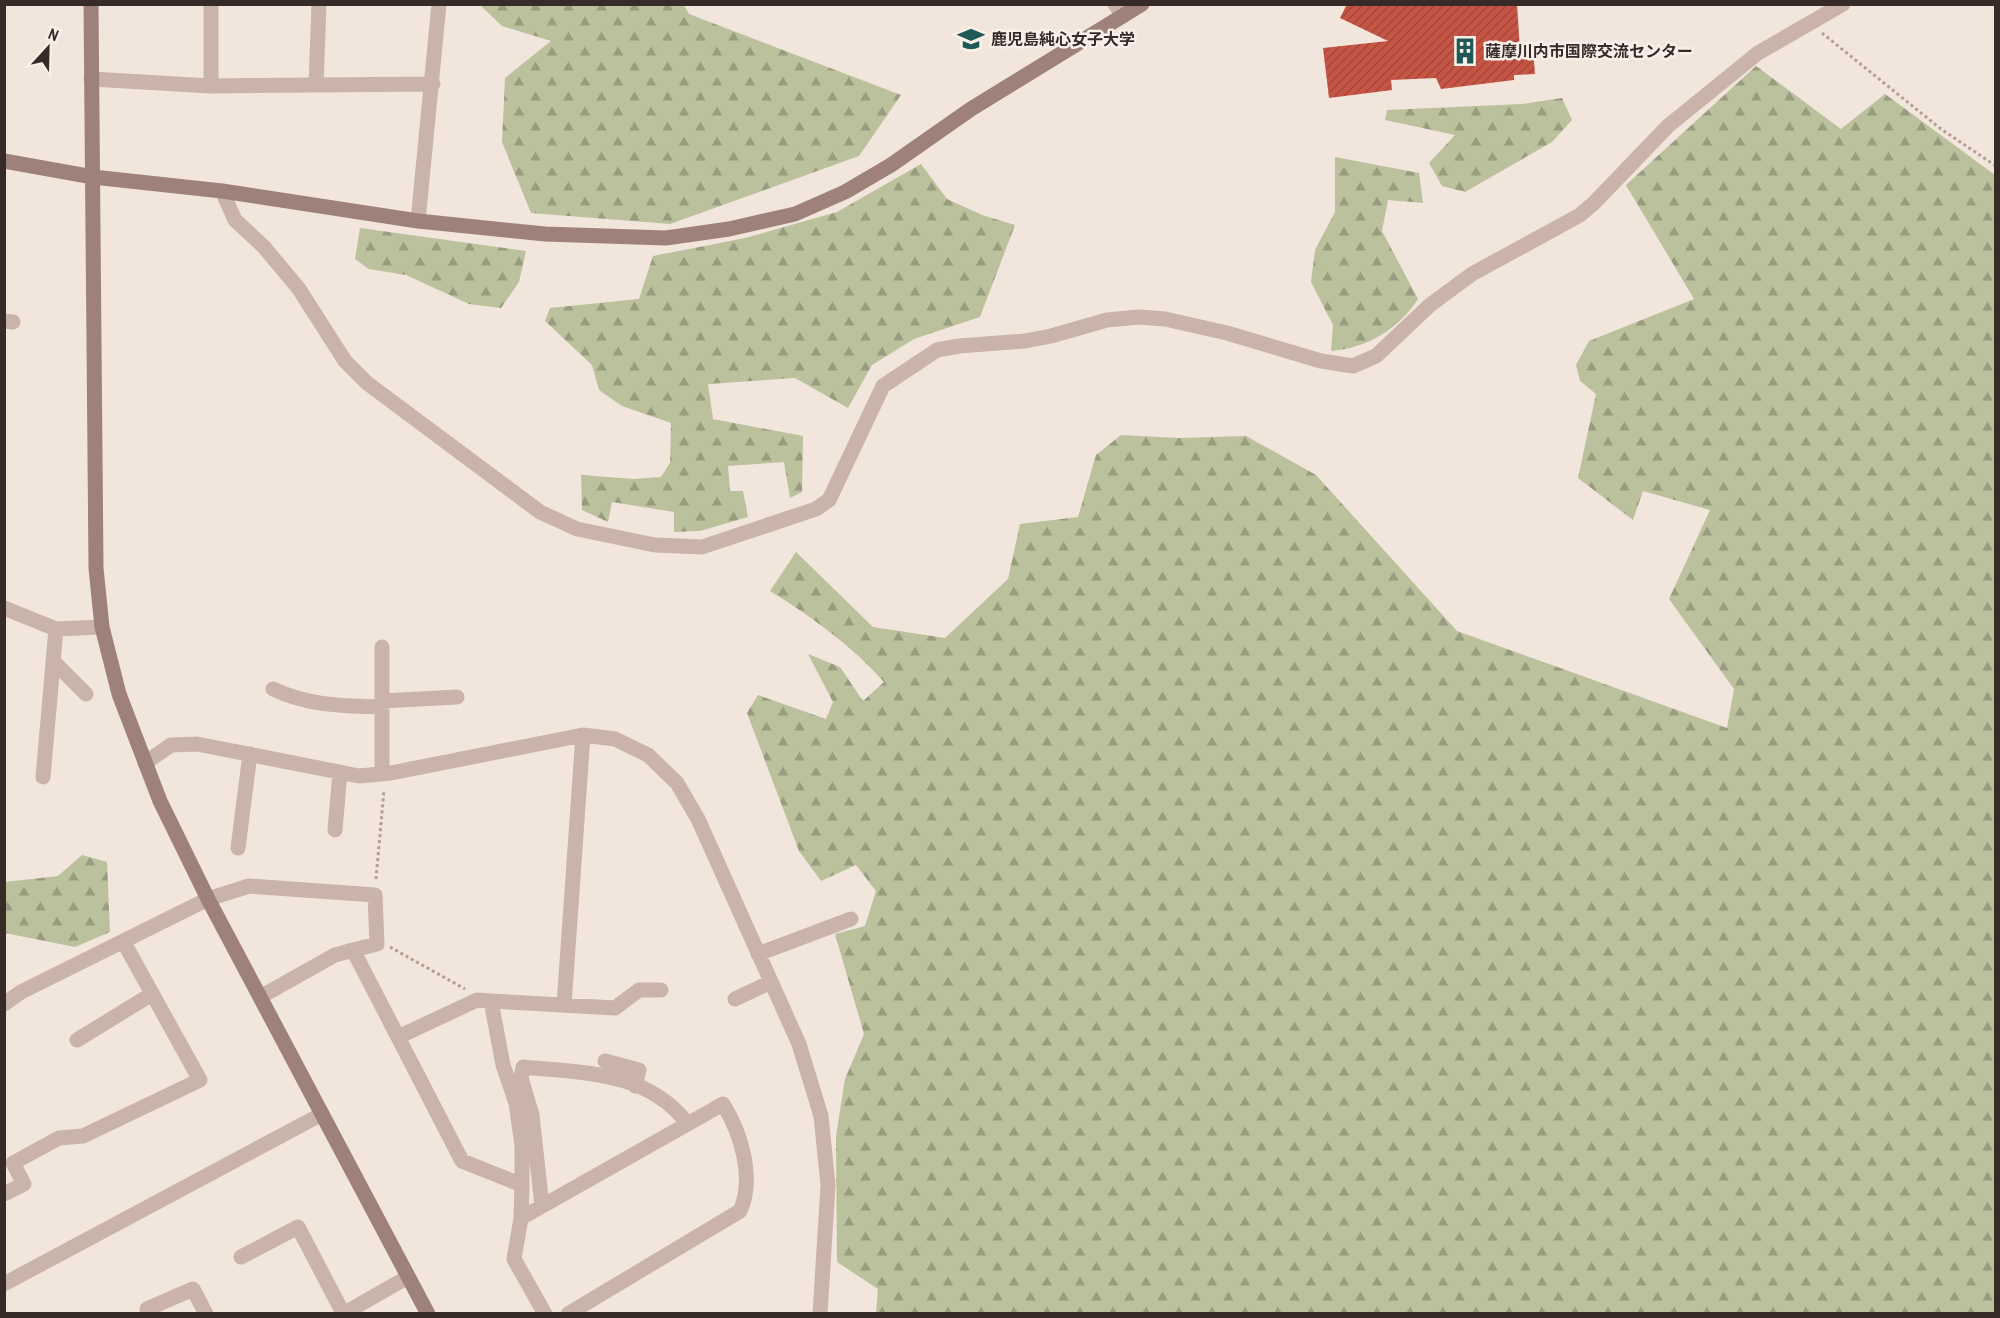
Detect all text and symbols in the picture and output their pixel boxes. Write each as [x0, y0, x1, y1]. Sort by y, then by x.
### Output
north arrow [18, 18, 78, 78]
text: N [45, 22, 62, 46]
school or university icon: 鹿児島純心女子大学 [956, 24, 986, 54]
place label: 鹿児島純心女子大学 [991, 28, 1135, 50]
building icon: 薩摩川内市国際交流センター [1450, 36, 1480, 66]
place label: 薩摩川内市国際交流センター [1485, 40, 1693, 62]

